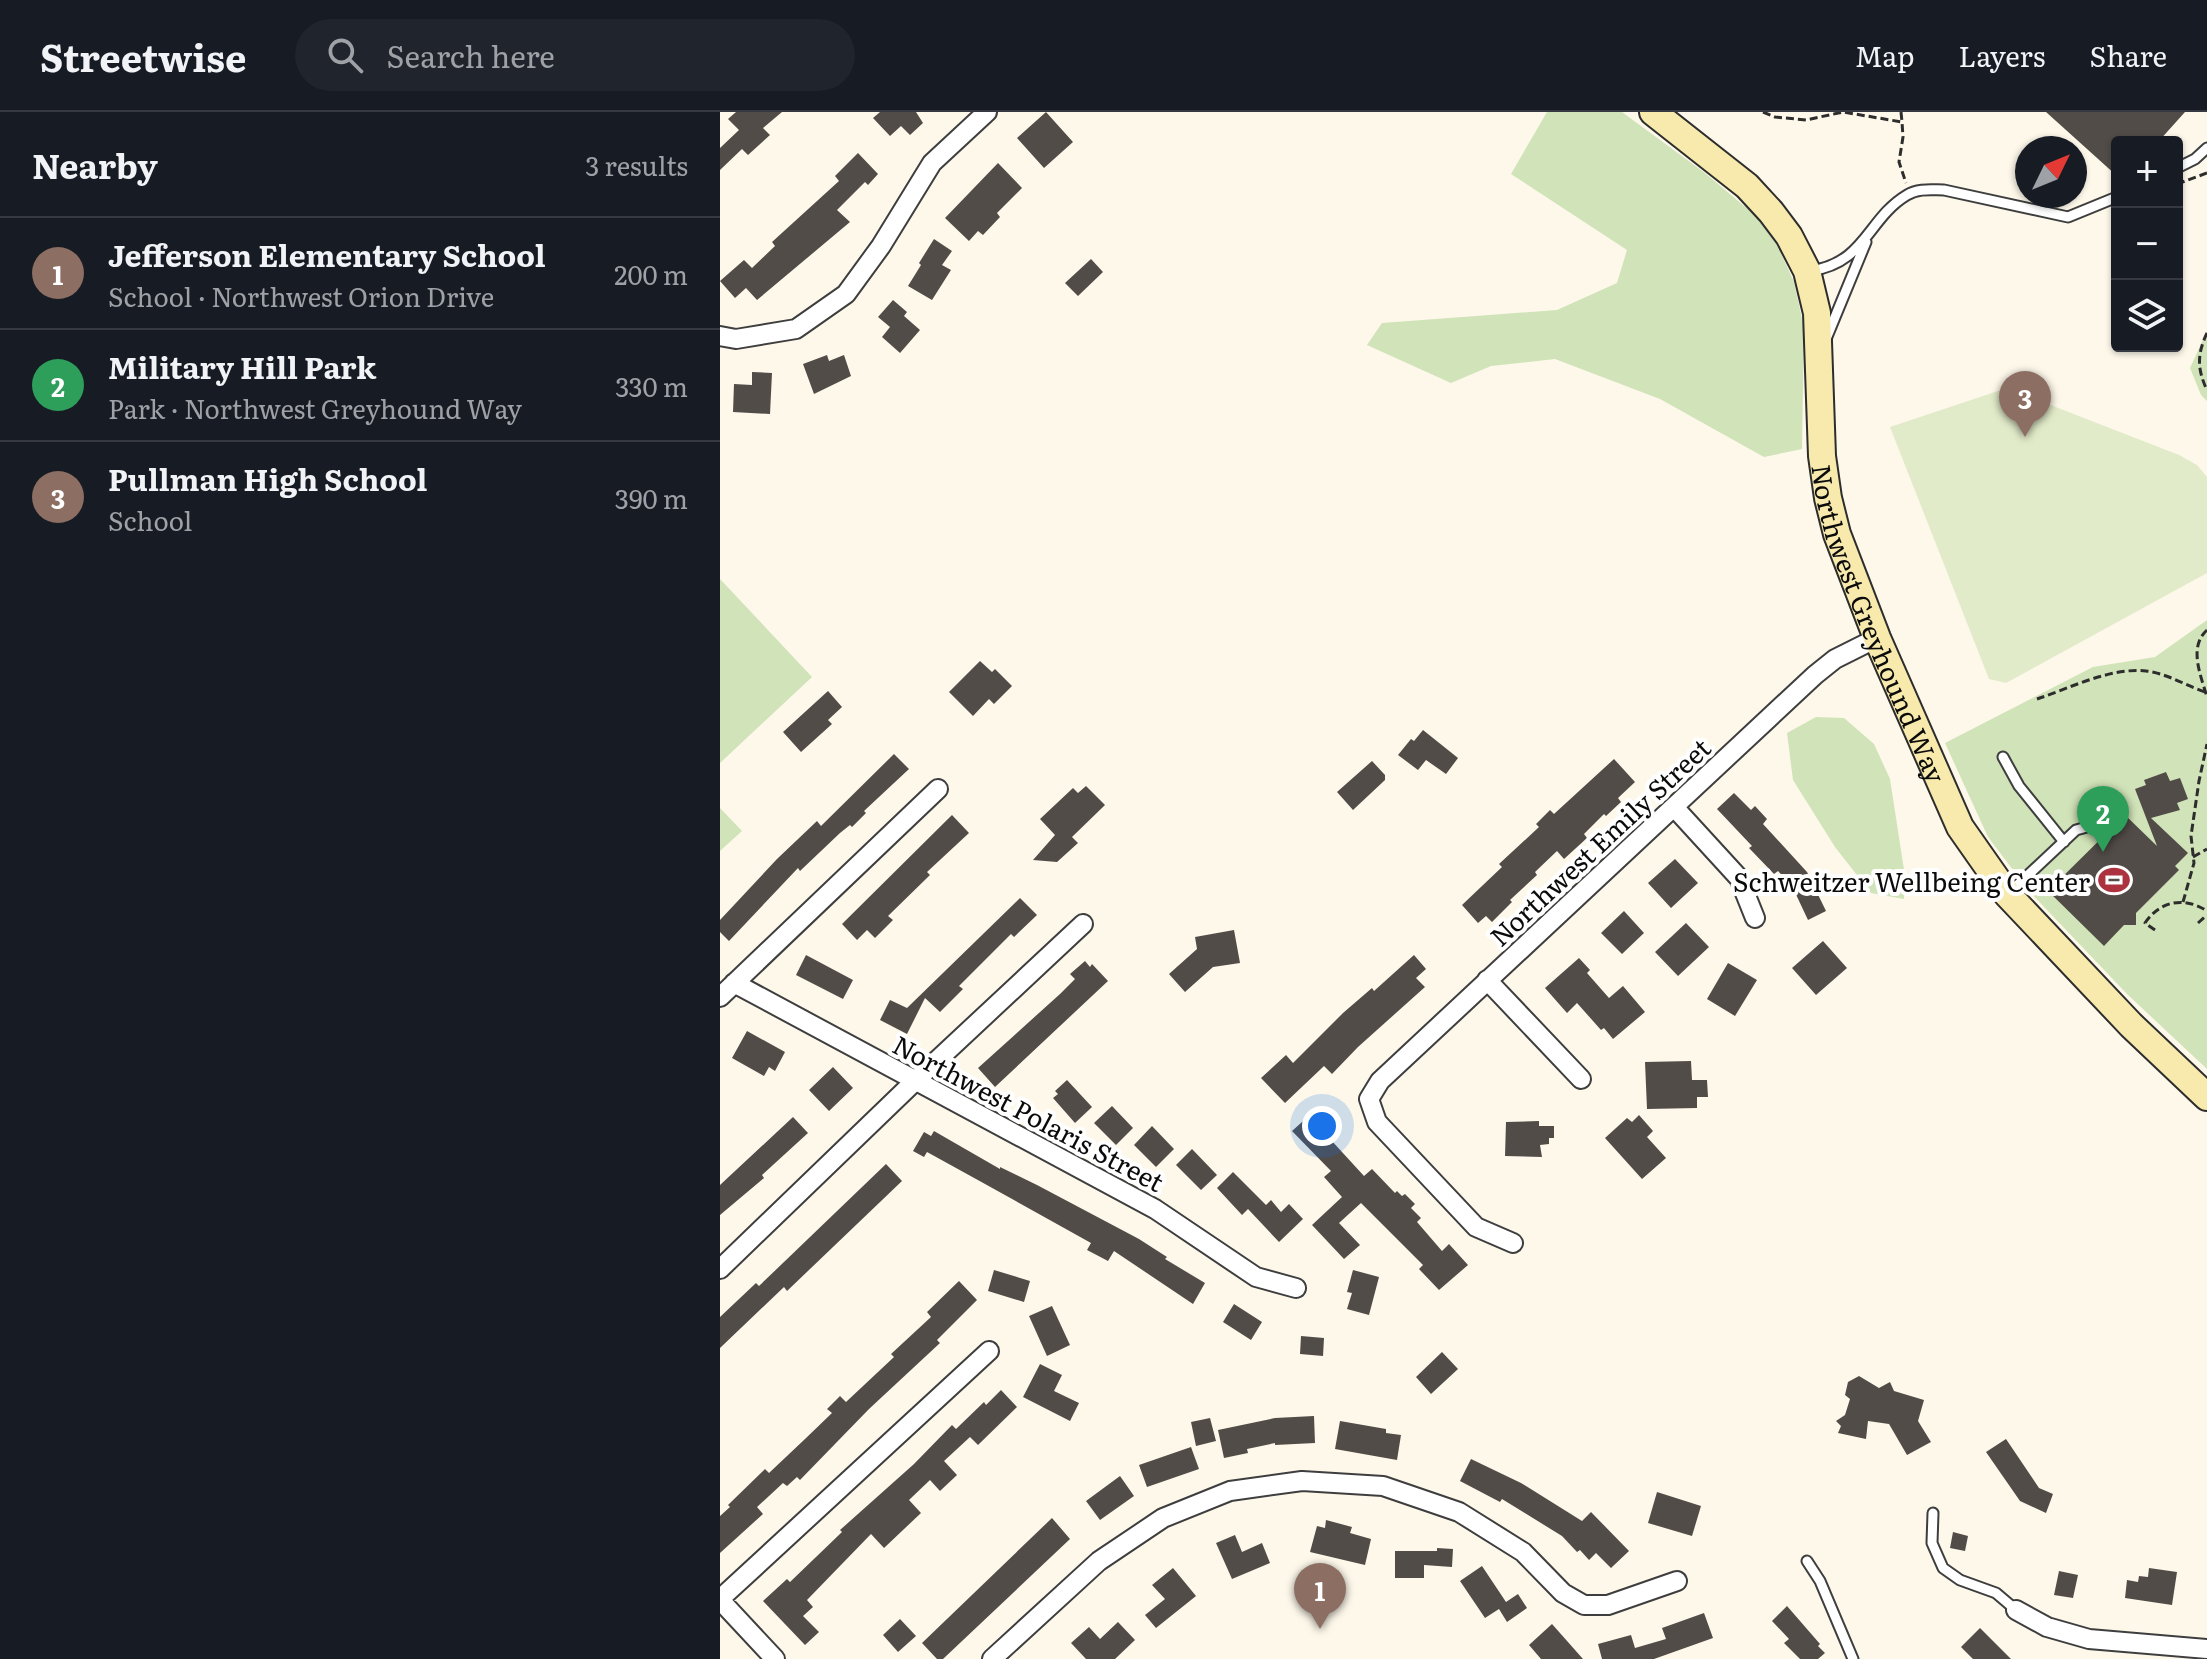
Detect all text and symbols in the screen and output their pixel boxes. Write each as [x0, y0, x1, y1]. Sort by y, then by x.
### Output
search box [295, 19, 855, 91]
text: Streetwise [40, 27, 247, 84]
icon: search [323, 33, 367, 77]
text: Search here [387, 33, 555, 77]
text: Map [1855, 34, 1914, 76]
text: Layers [1958, 34, 2045, 76]
text: Share [2089, 34, 2167, 76]
north arrow [2015, 136, 2087, 208]
map controls [2111, 136, 2183, 352]
button: + [2111, 136, 2183, 208]
text: Nearby [32, 139, 158, 189]
text: 3 results [585, 145, 688, 184]
button: − [2111, 208, 2183, 280]
text: Jefferson Elementary School [108, 232, 546, 276]
text: 1 [53, 254, 63, 293]
text: 200 m [614, 254, 688, 293]
text: School · Northwest Orion Drive [108, 276, 494, 315]
button: layers [2111, 280, 2183, 352]
text: Military Hill Park [108, 344, 376, 388]
text: 2 [51, 366, 65, 405]
text: 330 m [615, 366, 688, 405]
pin: 3 [1999, 371, 2051, 437]
text: Park · Northwest Greyhound Way [108, 388, 522, 427]
text: Pullman High School [108, 456, 427, 500]
street label: Northwest Greyhound Way [1804, 461, 1957, 788]
text: 3 [51, 478, 65, 517]
text: 390 m [615, 478, 688, 517]
text: School [108, 500, 192, 539]
street label: Northwest Emily Street [1480, 728, 1719, 954]
pin: 2 [2077, 786, 2129, 852]
place label: Schweitzer Wellbeing Center [1733, 861, 2091, 900]
sports icon: Schweitzer Wellbeing Center [2097, 863, 2131, 897]
street label: Northwest Polaris Street [887, 1024, 1172, 1200]
your location [1302, 1106, 1342, 1146]
pin: 1 [1294, 1563, 1346, 1629]

